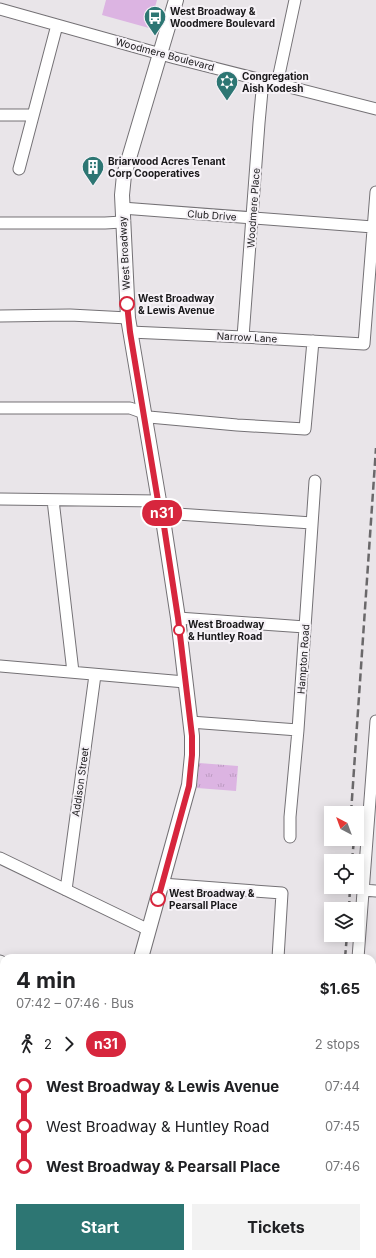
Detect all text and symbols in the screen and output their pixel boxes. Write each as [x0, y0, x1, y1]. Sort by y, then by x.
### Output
bus stop icon: West Broadway & Woodmere Boulevard [142, 4, 168, 37]
place label: West Broadway & Woodmere Boulevard [170, 5, 275, 29]
street label: Woodmere Boulevard [114, 35, 216, 73]
synagogue icon: Congregation Aish Kodesh [214, 69, 240, 102]
place label: Congregation Aish Kodesh [242, 70, 309, 94]
building icon: Briarwood Acres Tenant Corp Cooperatives [80, 154, 106, 187]
place label: Briarwood Acres Tenant Corp Cooperatives [108, 155, 226, 179]
street label: Woodmere Place [244, 167, 262, 248]
street label: Club Drive [187, 207, 237, 223]
street label: West Broadway [116, 215, 132, 290]
place label: West Broadway & Lewis Avenue [138, 292, 215, 316]
marker: West Broadway & Lewis Avenue [119, 296, 135, 312]
street label: Narrow Lane [216, 329, 278, 345]
line badge: n31 [139, 500, 185, 526]
text: n31 [150, 504, 174, 521]
place label: West Broadway & Huntley Road [188, 618, 264, 643]
marker: West Broadway & Huntley Road [173, 624, 185, 636]
street label: Hampton Road [295, 624, 311, 694]
street label: Addison Street [69, 746, 91, 817]
north arrow [324, 806, 364, 846]
map controls [324, 806, 364, 942]
button: locate [324, 854, 364, 894]
place label: West Broadway & Pearsall Place [169, 887, 255, 911]
marker: West Broadway & Pearsall Place [150, 891, 166, 907]
button: layers [324, 902, 364, 942]
text: 4 min [16, 967, 76, 993]
text: $1.65 [320, 979, 360, 998]
text: 07:42 – 07:46 · Bus [16, 995, 134, 1011]
icon: walk [16, 1033, 38, 1055]
icon: forward [58, 1033, 80, 1055]
text: n31 [94, 1035, 118, 1052]
text: 2 [44, 1036, 52, 1052]
text: 2 stops [315, 1036, 360, 1052]
text: West Broadway & Lewis Avenue [46, 1077, 279, 1096]
text: 07:44 [325, 1078, 360, 1094]
text: West Broadway & Huntley Road [46, 1117, 269, 1136]
text: 07:45 [325, 1118, 360, 1134]
text: West Broadway & Pearsall Place [46, 1157, 280, 1176]
text: 07:46 [325, 1158, 360, 1174]
button: Start [16, 1204, 184, 1250]
button: Tickets [192, 1204, 360, 1250]

